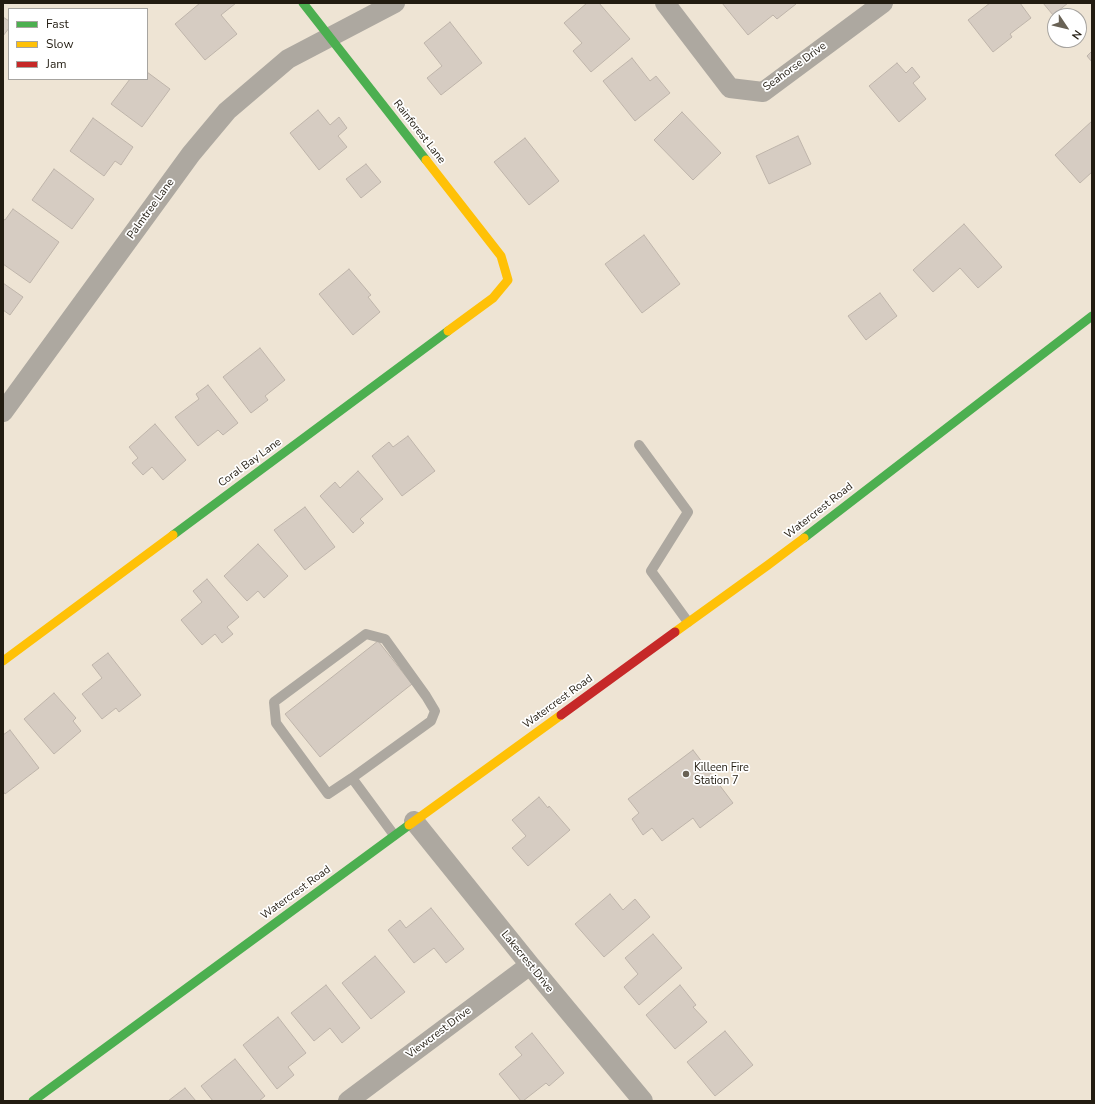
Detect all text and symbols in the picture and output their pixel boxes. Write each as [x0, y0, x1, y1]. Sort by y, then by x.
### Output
legend [8, 8, 148, 80]
north arrow [1047, 8, 1087, 48]
text: Fast [46, 16, 69, 32]
text: N [1068, 27, 1085, 42]
text: Slow [46, 36, 74, 52]
street label: Seahorse Drive [761, 40, 829, 94]
text: Jam [46, 56, 67, 72]
street label: Rainforest Lane [390, 98, 448, 166]
street label: Palmtree Lane [125, 176, 177, 242]
street label: Coral Bay Lane [216, 436, 284, 490]
street label: Watercrest Road [782, 480, 856, 542]
street label: Watercrest Road [520, 672, 596, 732]
place label: Killeen Fire Station 7 [694, 761, 749, 787]
marker: Killeen Fire Station 7 [681, 769, 691, 779]
street label: Watercrest Road [258, 863, 334, 923]
street label: Lakecrest Drive [498, 928, 556, 996]
street label: Viewcrest Drive [404, 1004, 474, 1062]

